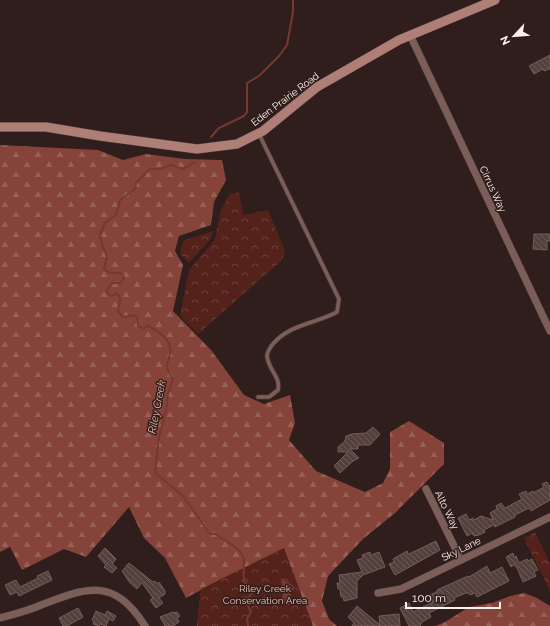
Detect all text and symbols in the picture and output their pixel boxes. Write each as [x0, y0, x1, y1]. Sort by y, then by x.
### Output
north arrow [494, 16, 534, 56]
text: N [498, 34, 513, 47]
street label: Eden Prairie Road [249, 70, 321, 128]
street label: Cirrus Way [478, 164, 509, 214]
water label: Riley Creek [145, 379, 169, 435]
street label: Alto Way [433, 489, 461, 532]
street label: Sky Lane [440, 535, 482, 563]
park label: Riley Creek Conservation Area [223, 583, 307, 606]
scale bar [406, 584, 500, 610]
text: 100 m [412, 591, 446, 605]

